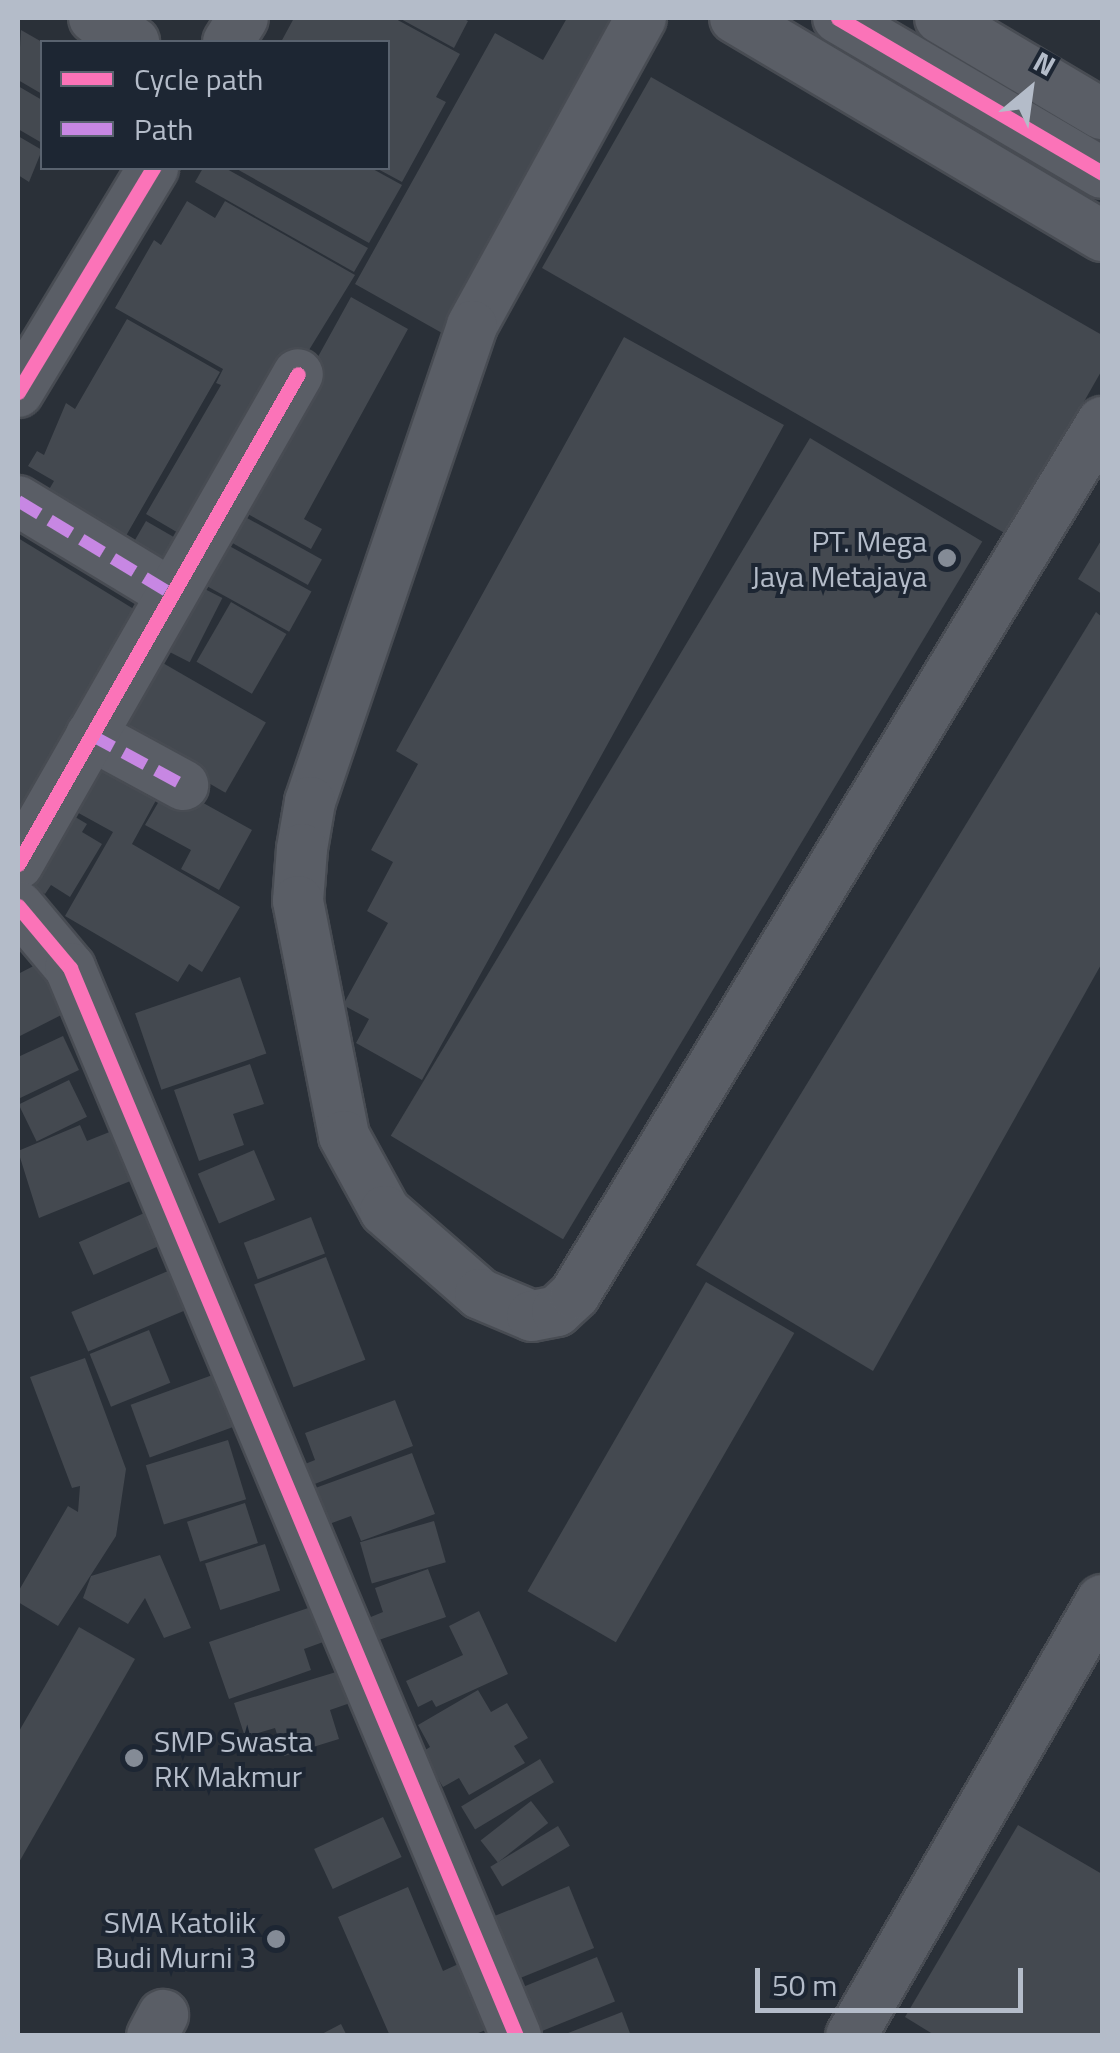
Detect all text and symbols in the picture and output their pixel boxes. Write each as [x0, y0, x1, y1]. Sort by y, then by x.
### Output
legend [40, 40, 390, 170]
north arrow [980, 40, 1080, 140]
text: N [1026, 40, 1064, 87]
text: Cycle path [134, 56, 263, 102]
text: Path [134, 106, 193, 152]
place label: PT. Mega Jaya Metajaya [751, 523, 927, 594]
marker: PT. Mega Jaya Metajaya [936, 547, 958, 569]
place label: SMP Swasta RK Makmur [154, 1723, 313, 1794]
marker: SMP Swasta RK Makmur [123, 1747, 145, 1769]
place label: SMA Katolik Budi Murni 3 [95, 1904, 256, 1974]
marker: SMA Katolik Budi Murni 3 [265, 1928, 287, 1950]
scale bar [760, 1948, 1028, 2010]
text: 50 m [772, 1962, 837, 2008]

